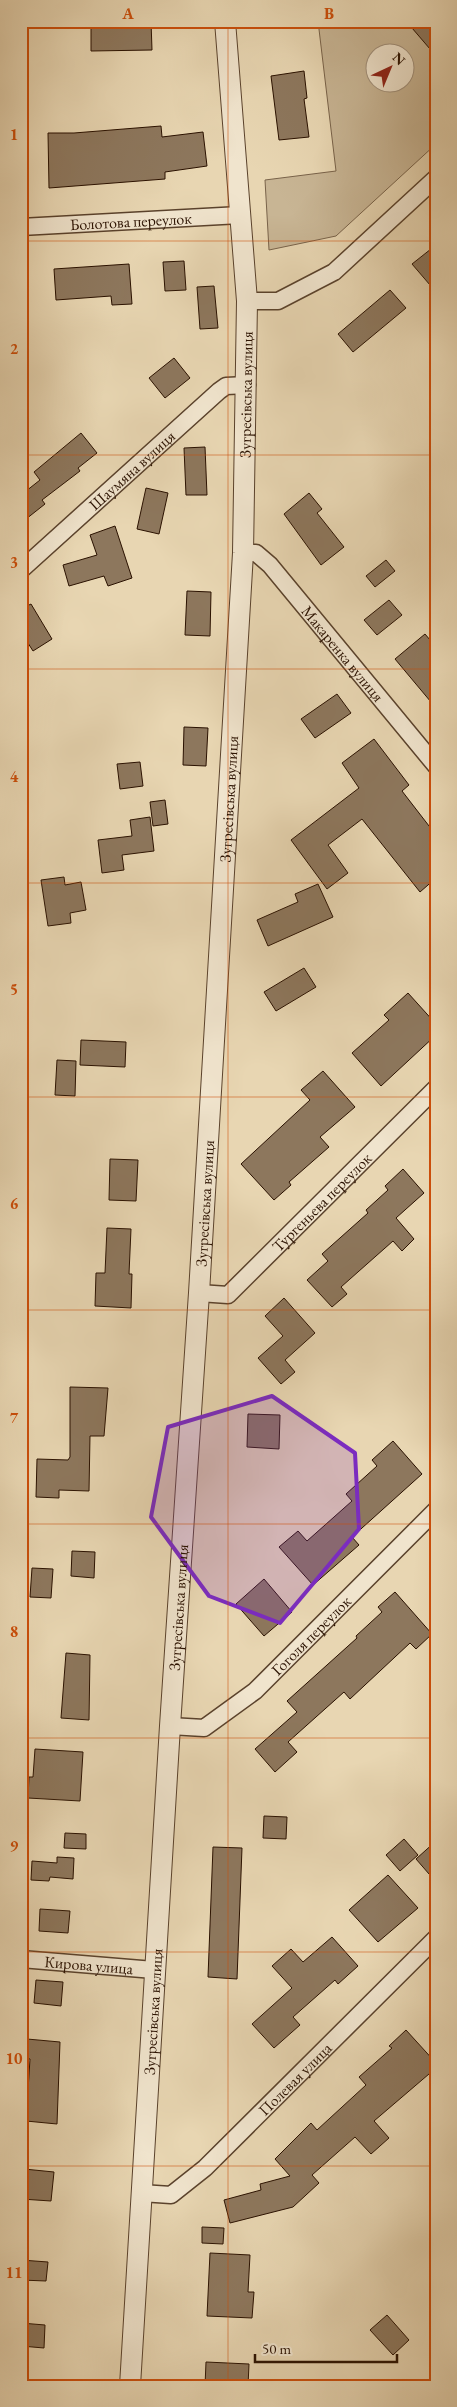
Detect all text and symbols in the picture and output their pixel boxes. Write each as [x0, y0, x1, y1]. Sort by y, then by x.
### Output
text: A [121, 3, 134, 24]
text: B [324, 3, 334, 24]
north arrow [364, 42, 414, 92]
text: N [389, 48, 410, 70]
text: 1 [10, 124, 18, 145]
street label: Болотова переулок [69, 208, 193, 235]
street label: Зугресівська вулиця [235, 331, 258, 458]
text: 2 [10, 338, 19, 359]
street label: Шаумяна вулиця [84, 426, 180, 515]
text: 3 [10, 552, 18, 573]
street label: Макаренка вулиця [297, 601, 389, 706]
street label: Зугресівська вулиця [215, 735, 243, 863]
text: 4 [10, 766, 19, 787]
text: 5 [10, 979, 18, 1000]
street label: Зугресівська вулиця [191, 1139, 219, 1267]
street label: Тургеньева переулок [267, 1148, 377, 1256]
text: 6 [10, 1193, 19, 1214]
text: 7 [10, 1407, 19, 1428]
street label: Зугресівська вулиця [164, 1544, 193, 1671]
street label: Гоголя переулок [267, 1591, 356, 1680]
text: 8 [10, 1621, 18, 1642]
text: 9 [10, 1835, 19, 1856]
street label: Зугресівська вулиця [139, 1948, 167, 2076]
street label: Кирова улица [43, 1951, 135, 1979]
street label: Полевая улица [254, 2037, 337, 2120]
text: 10 [6, 2048, 23, 2069]
text: 11 [6, 2262, 22, 2283]
scale bar [255, 2332, 397, 2364]
text: 50 m [262, 2339, 291, 2358]

